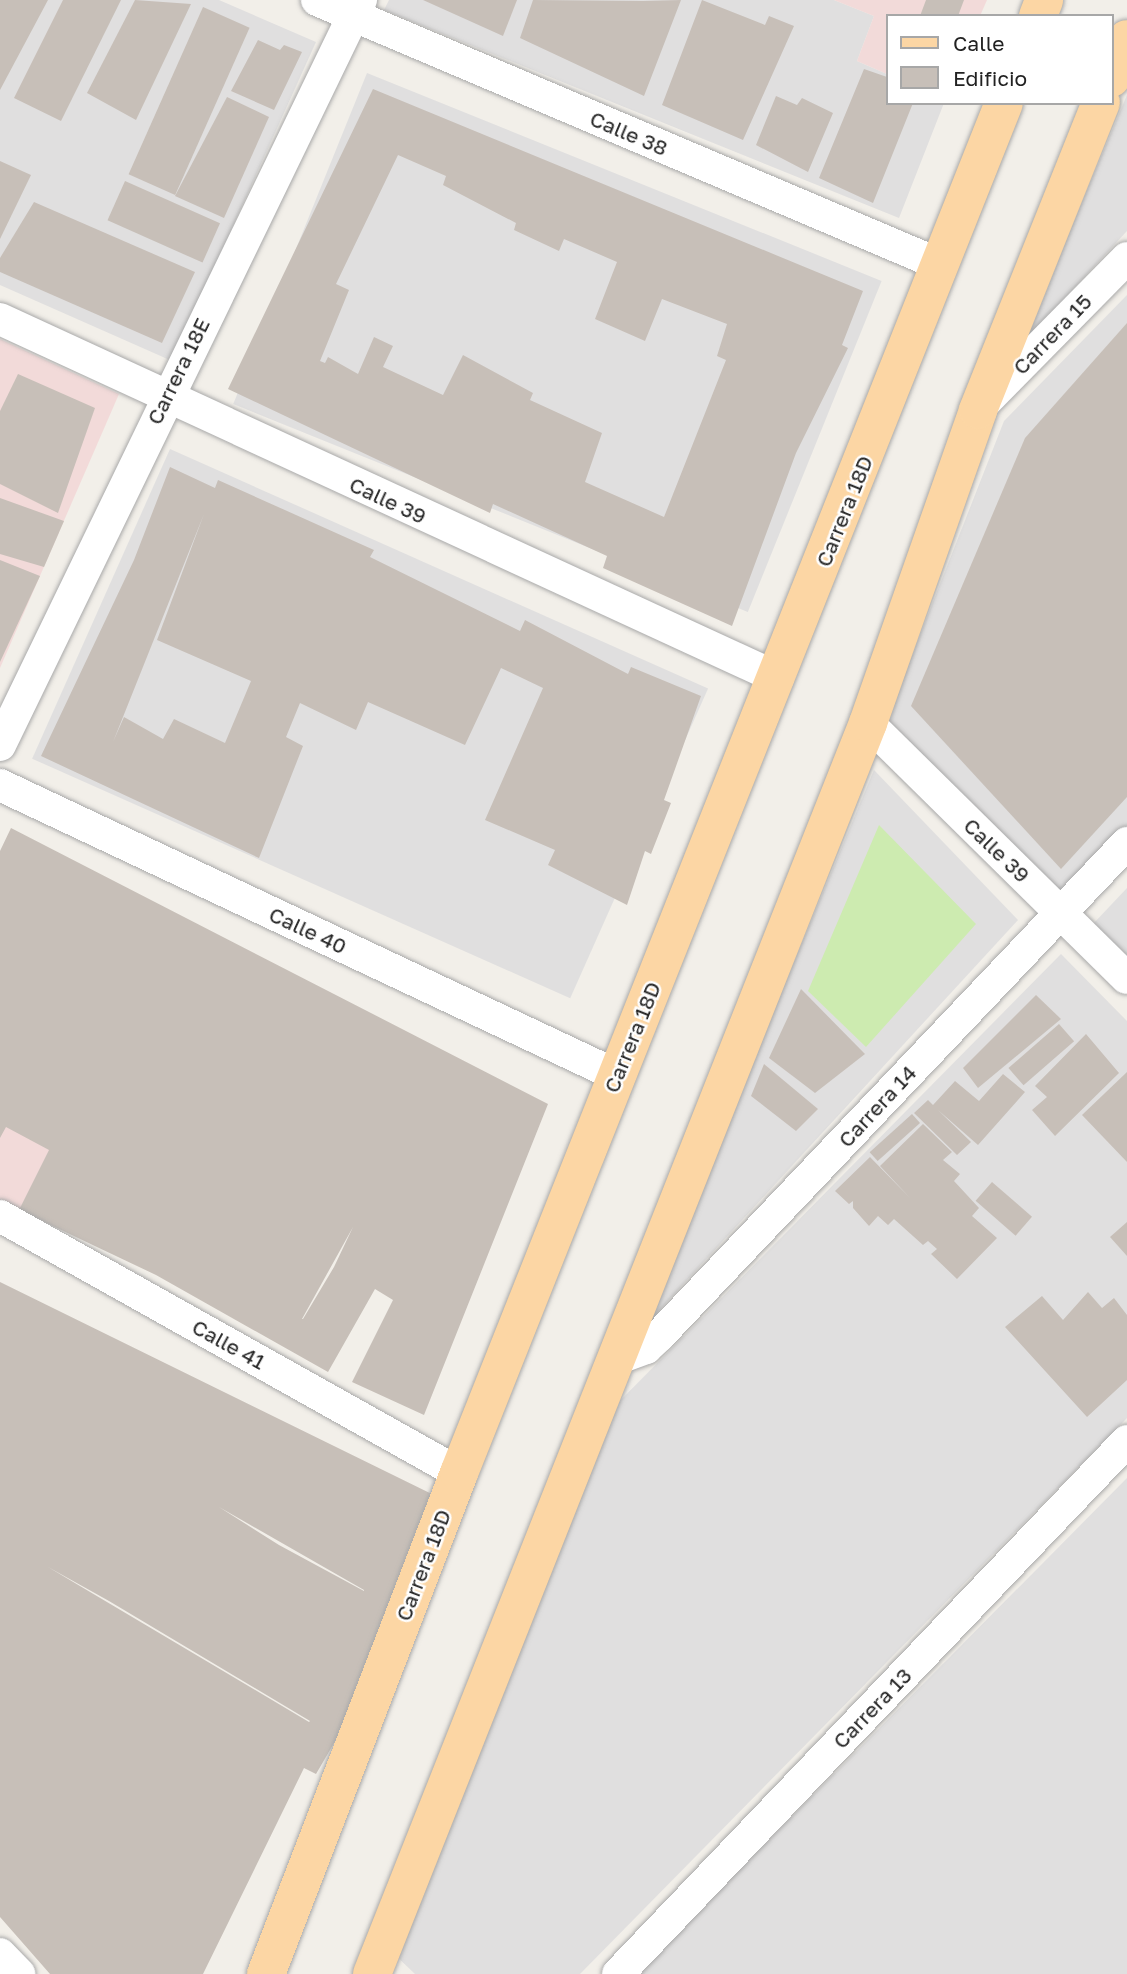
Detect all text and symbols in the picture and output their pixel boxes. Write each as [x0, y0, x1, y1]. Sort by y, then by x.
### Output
legend [886, 14, 1113, 105]
text: Calle [953, 30, 1005, 56]
text: Edificio [953, 65, 1027, 91]
street label: Calle 38 [586, 105, 672, 161]
street label: Carrera 15 [1008, 289, 1096, 379]
street label: Carrera 18E [141, 314, 215, 428]
street label: Carrera 18D [810, 452, 878, 570]
street label: Calle 39 [346, 471, 430, 529]
street label: Calle 39 [959, 813, 1035, 887]
street label: Calle 40 [265, 901, 351, 959]
street label: Carrera 18D [598, 978, 666, 1096]
street label: Carrera 14 [833, 1060, 921, 1152]
street label: Calle 41 [188, 1314, 270, 1374]
street label: Carrera 18D [390, 1506, 456, 1624]
street label: Carrera 13 [827, 1663, 917, 1753]

